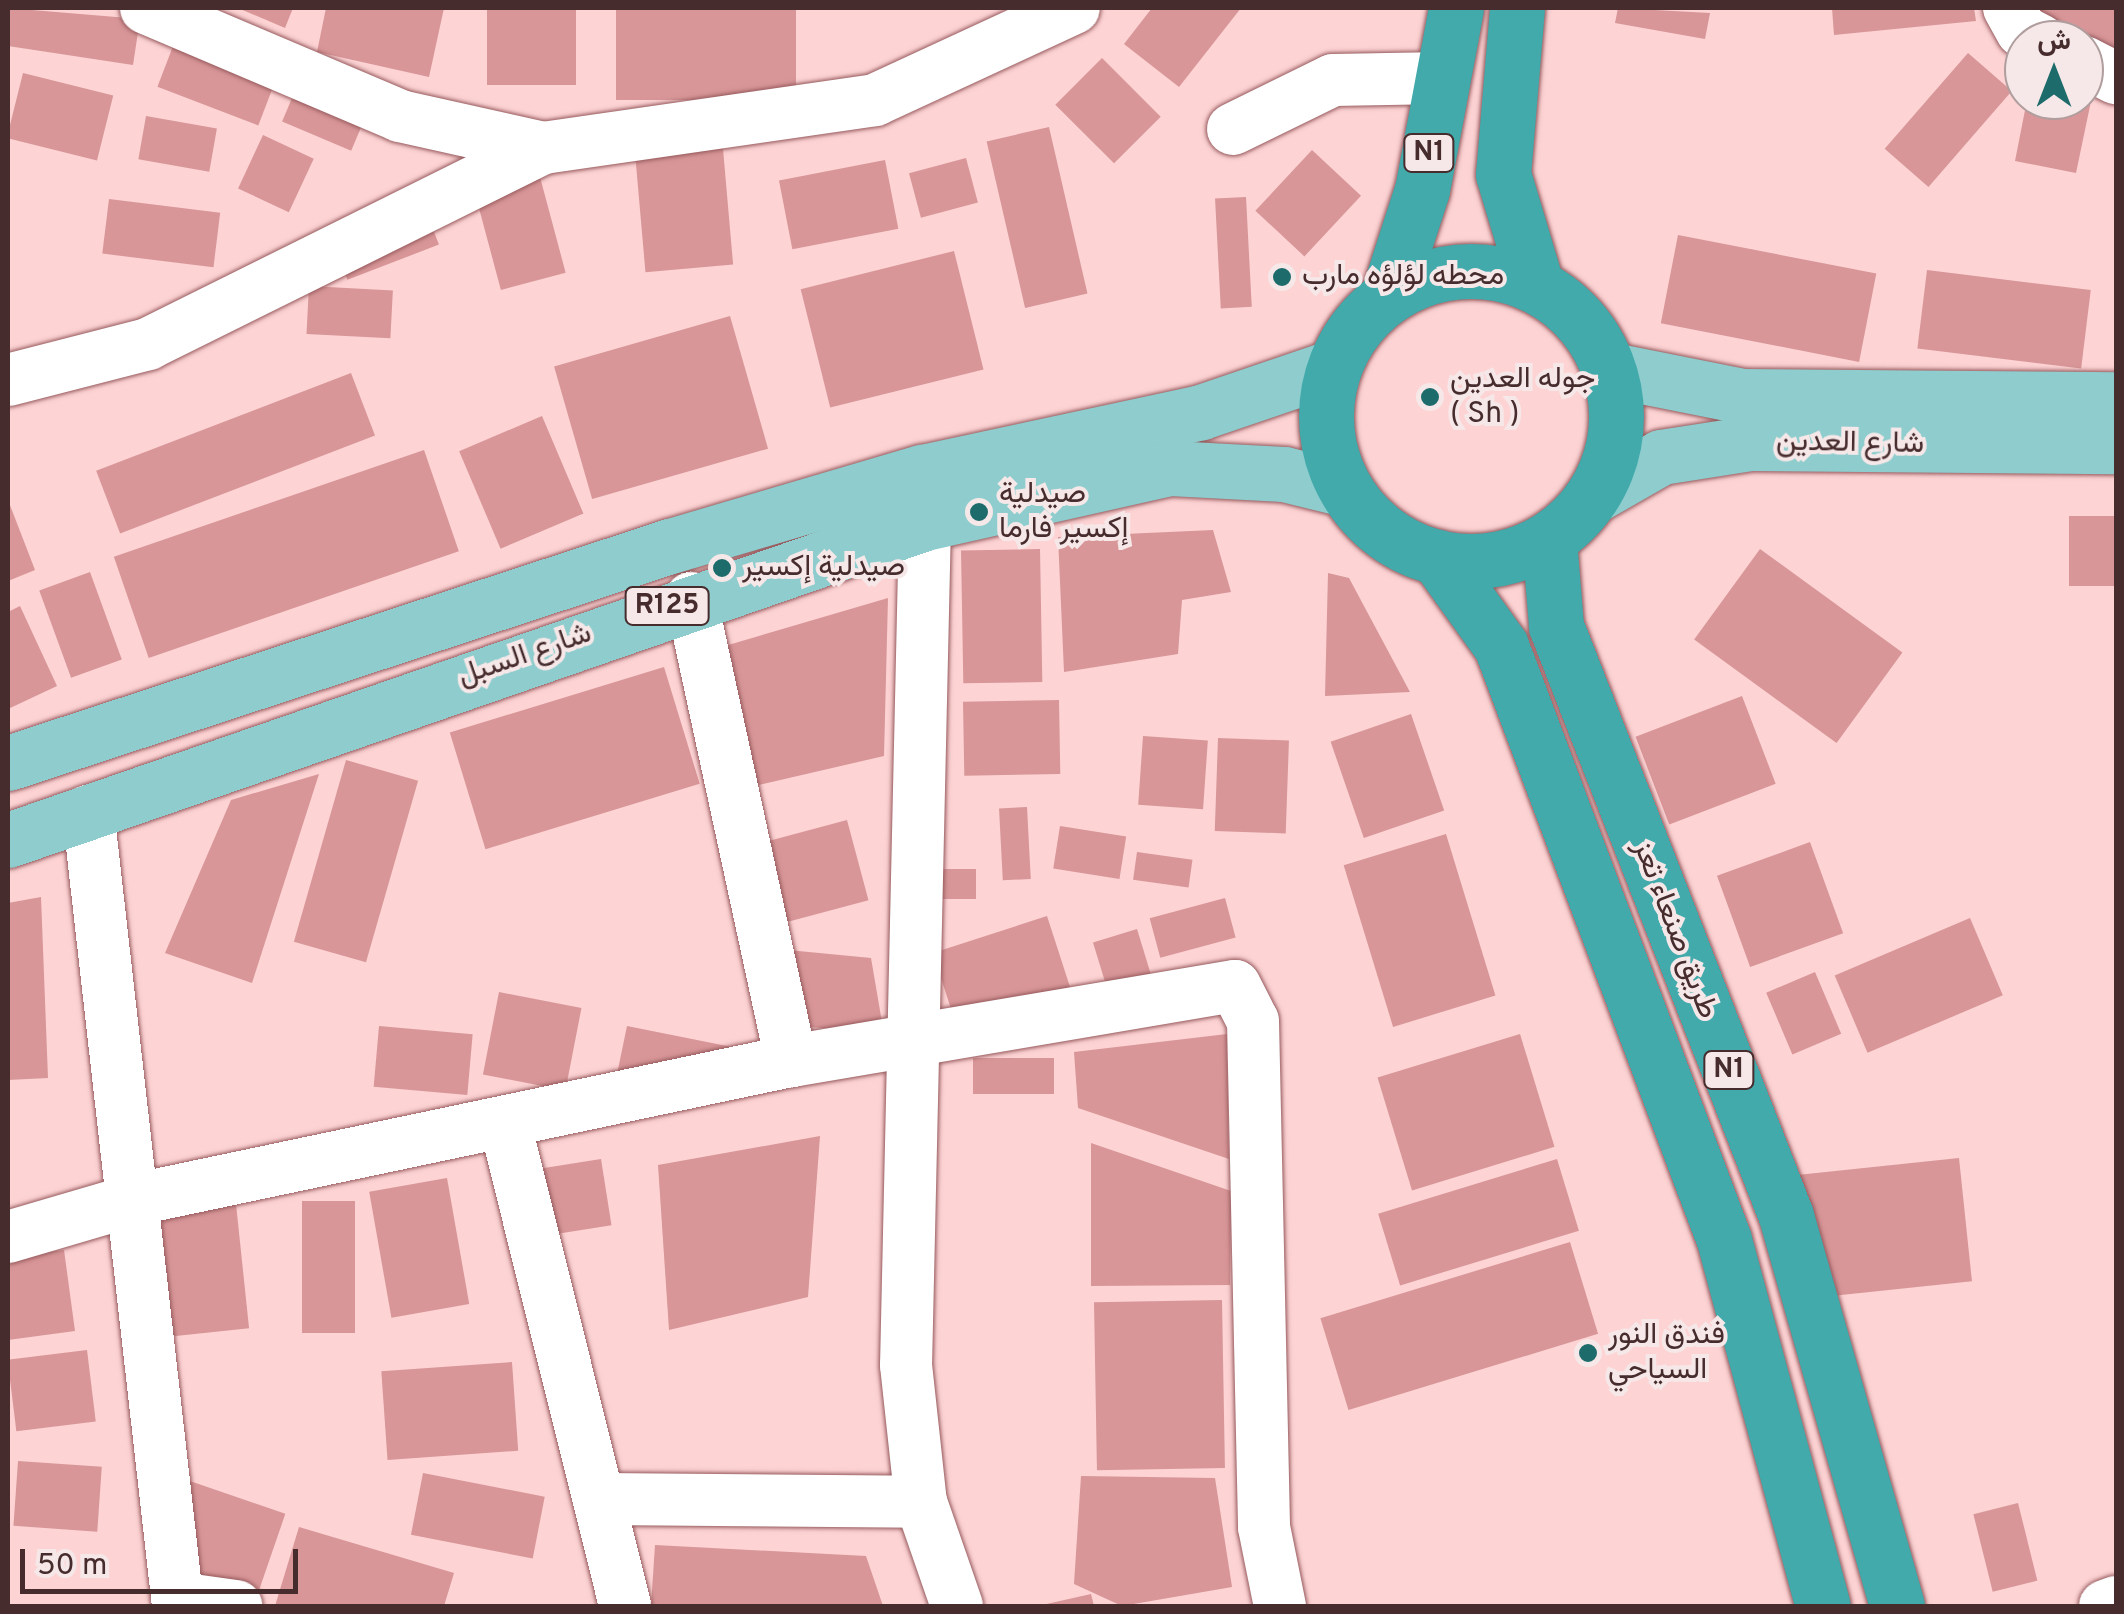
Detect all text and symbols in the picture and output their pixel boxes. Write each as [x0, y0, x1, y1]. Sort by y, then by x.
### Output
north arrow [2004, 20, 2104, 120]
text: ش [2037, 24, 2071, 60]
road number: N1 [1402, 130, 1456, 176]
place label: محطه لؤلؤه مارب [1302, 259, 1504, 295]
marker: محطه لؤلؤه مارب [1271, 266, 1293, 288]
place label: جوله العدين ( Sh ) [1450, 362, 1595, 432]
marker: جوله العدين ( Sh ) [1419, 386, 1441, 408]
street label: شارع العدين [1776, 425, 1924, 463]
place label: صيدلية إكسير فارما [999, 477, 1128, 548]
marker: صيدلية إكسير فارما [968, 501, 990, 523]
place label: صيدلية إكسير [742, 550, 905, 586]
marker: صيدلية إكسير [711, 557, 733, 579]
road number: R125 [624, 583, 710, 629]
street label: شارع السبل [454, 616, 596, 696]
street label: طريق صنعاء تعز [1624, 836, 1724, 1024]
road number: N1 [1702, 1047, 1756, 1093]
place label: فندق النور السياحي [1608, 1318, 1725, 1388]
marker: فندق النور السياحي [1577, 1342, 1599, 1364]
scale bar [25, 1529, 302, 1591]
text: 50 m [37, 1548, 107, 1585]

